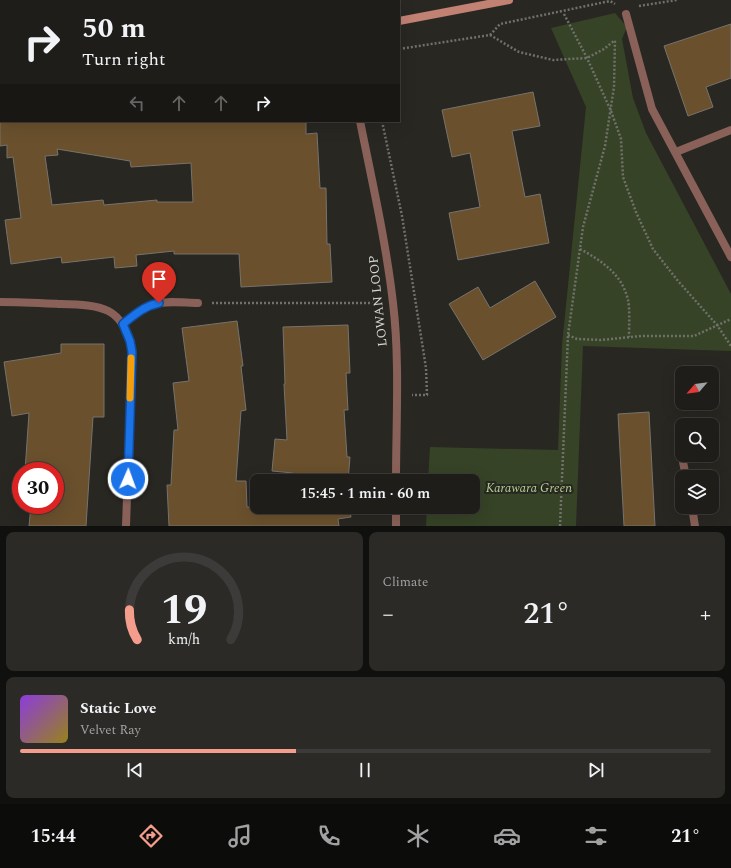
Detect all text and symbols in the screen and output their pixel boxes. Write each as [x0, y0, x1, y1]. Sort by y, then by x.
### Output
text: 50 m [82, 7, 146, 50]
icon: right [16, 16, 68, 68]
text: Turn right [82, 46, 165, 73]
icon: left [126, 92, 148, 114]
icon: ahead [168, 92, 190, 114]
icon: ahead [210, 92, 232, 114]
icon: right [252, 92, 274, 114]
street label: LOWAN LOOP [363, 254, 393, 348]
pin [142, 262, 176, 303]
icon: arrive [148, 268, 170, 290]
north arrow [675, 366, 719, 410]
map controls [675, 366, 719, 514]
button: search [675, 418, 719, 462]
position arrow [107, 458, 149, 500]
speed limit sign: 30 [12, 462, 64, 514]
button: layers [675, 470, 719, 514]
park label: Karawara Green [486, 478, 572, 498]
text: 15:45 · 1 min · 60 m [300, 482, 430, 505]
text: Climate [383, 572, 428, 592]
text: 19 [161, 578, 208, 641]
text: 21° [523, 591, 570, 637]
text: − [383, 598, 394, 631]
text: + [700, 598, 711, 631]
text: km/h [168, 628, 200, 650]
text: Static Love [80, 697, 156, 720]
text: Velvet Ray [80, 720, 141, 740]
icon: previous [124, 759, 146, 781]
icon: pause [354, 759, 376, 781]
icon: next [585, 759, 607, 781]
icon: directions [137, 822, 165, 850]
icon: music [226, 822, 254, 850]
icon: phone [315, 822, 343, 850]
icon: climate [404, 822, 432, 850]
icon: car [493, 822, 521, 850]
icon: filters [582, 822, 610, 850]
text: 15:44 [31, 823, 76, 850]
text: 21° [671, 823, 700, 850]

